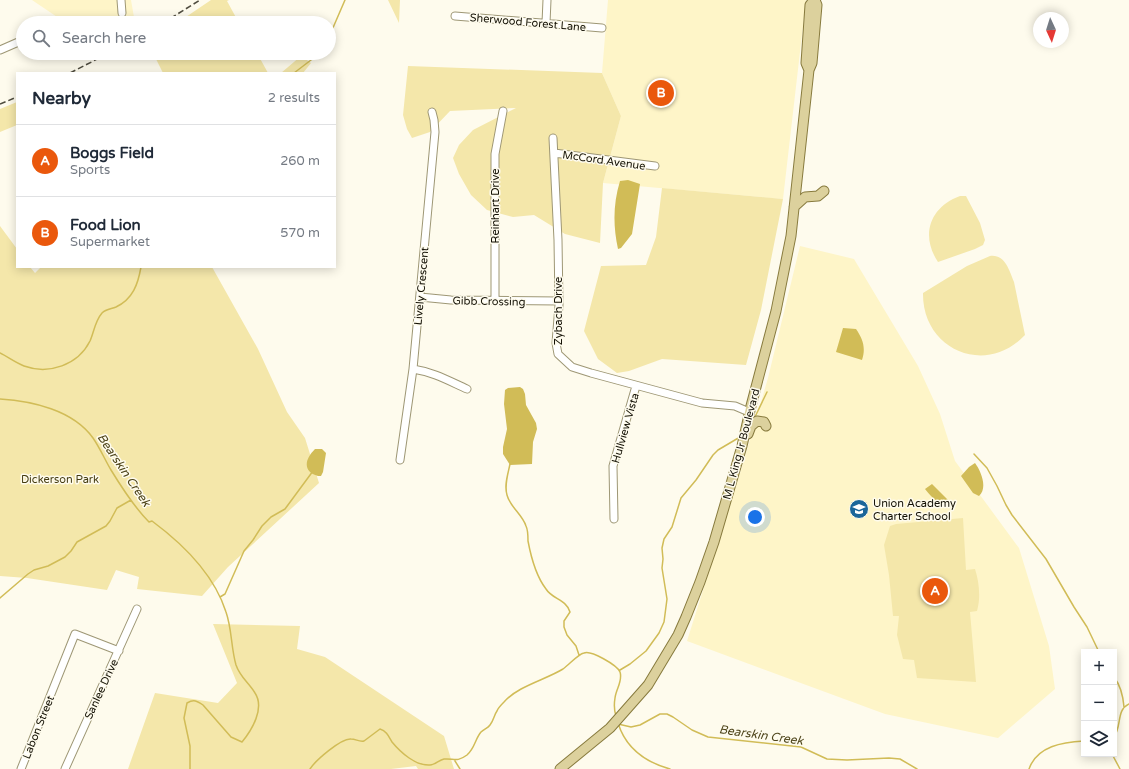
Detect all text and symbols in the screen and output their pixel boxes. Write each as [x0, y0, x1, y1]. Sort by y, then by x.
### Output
street label: Sherwood Forest Lane [469, 11, 587, 34]
north arrow [1033, 12, 1069, 48]
search box [16, 16, 336, 60]
icon: search [30, 27, 52, 49]
text: Search here [62, 29, 146, 47]
pin: B [648, 78, 674, 108]
text: Nearby [32, 88, 91, 109]
text: 2 results [268, 90, 320, 106]
text: Boggs Field [70, 144, 154, 162]
street label: McCord Avenue [562, 148, 646, 173]
text: A [40, 153, 50, 169]
text: 260 m [280, 153, 320, 169]
text: Sports [70, 162, 110, 178]
street label: Reinhart Drive [489, 169, 502, 243]
text: Food Lion [70, 216, 141, 234]
text: B [40, 225, 50, 241]
text: 570 m [280, 225, 320, 241]
text: Supermarket [70, 234, 150, 250]
street label: Lively Crescent [412, 246, 431, 326]
street label: Zybach Drive [552, 277, 565, 345]
street label: Gibb Crossing [452, 294, 526, 309]
street label: M L King Jr Boulevard [720, 387, 763, 501]
street label: Hullview Vista [609, 391, 642, 465]
water label: Bearskin Creek [94, 431, 154, 510]
park label: Dickerson Park [21, 473, 99, 486]
place label: Union Academy Charter School [873, 497, 956, 523]
school or university icon: Union Academy Charter School [848, 498, 870, 520]
your location [745, 507, 765, 527]
pin: A [922, 576, 948, 606]
map controls [1081, 649, 1117, 757]
button: + [1081, 649, 1117, 685]
street label: Sanlee Drive [82, 657, 121, 721]
button: − [1081, 685, 1117, 721]
street label: Labon Street [20, 694, 57, 761]
button: layers [1081, 721, 1117, 757]
water label: Bearskin Creek [718, 722, 805, 748]

